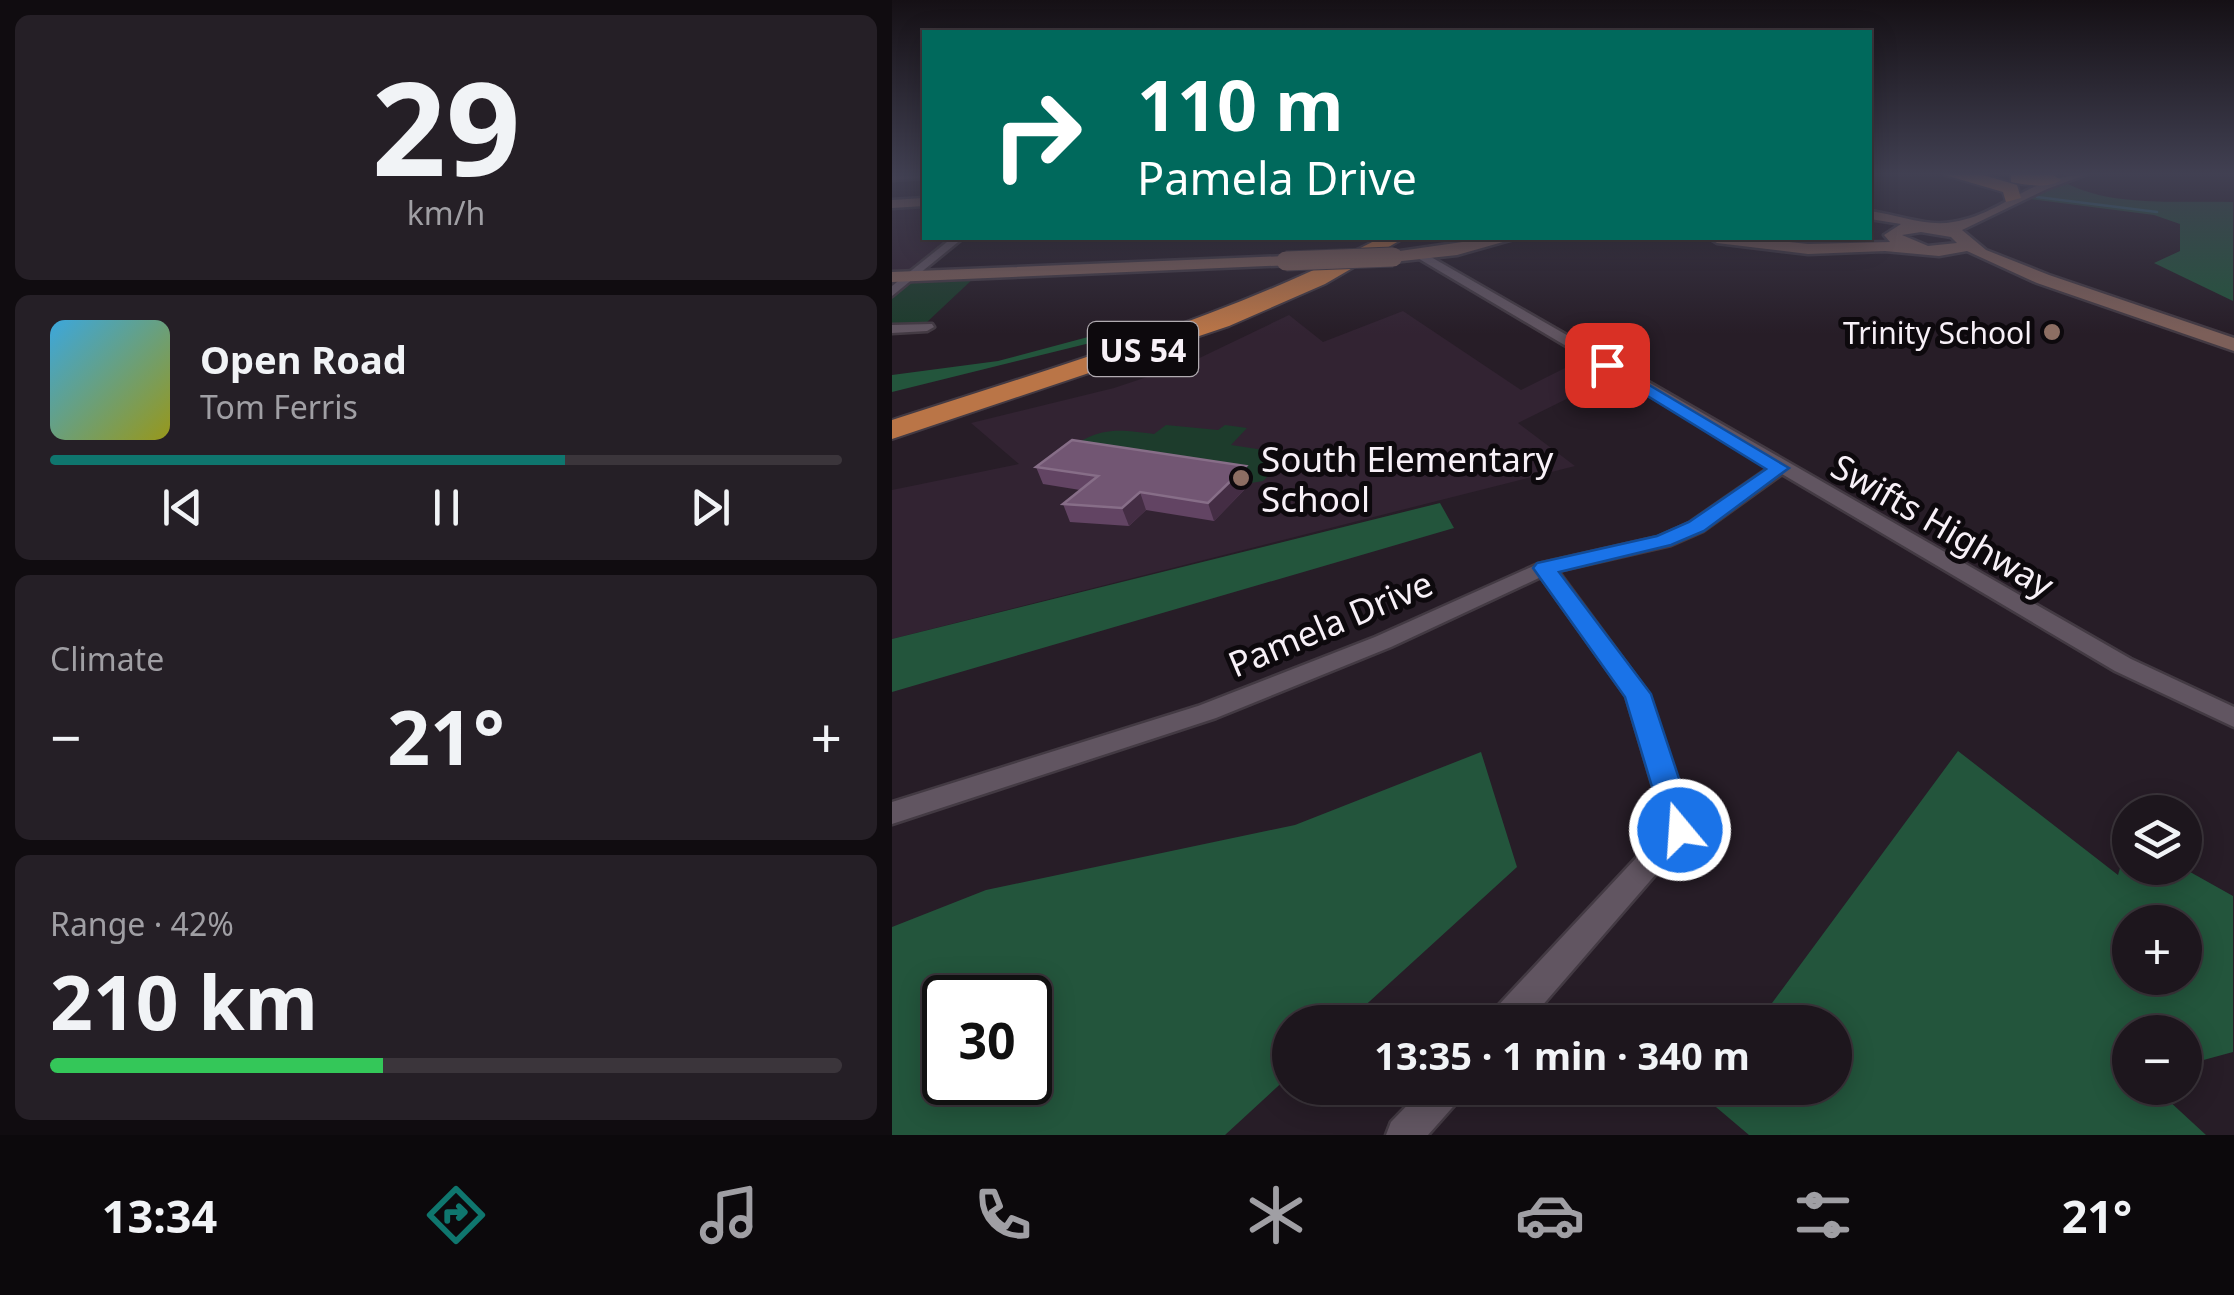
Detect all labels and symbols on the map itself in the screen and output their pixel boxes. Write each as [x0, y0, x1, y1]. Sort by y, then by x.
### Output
place label: Trinity School [1843, 312, 2032, 353]
marker: Trinity School [2041, 321, 2063, 343]
road number: US 54 [1088, 322, 1198, 376]
pin [1565, 323, 1650, 408]
place label: South Elementary School [1261, 435, 1553, 522]
street label: Swifts Highway [1823, 442, 2063, 608]
marker: South Elementary School [1230, 467, 1252, 489]
street label: Pamela Drive [1221, 559, 1439, 687]
position arrow [1628, 778, 1732, 882]
speed limit sign: 30 [922, 975, 1052, 1105]

